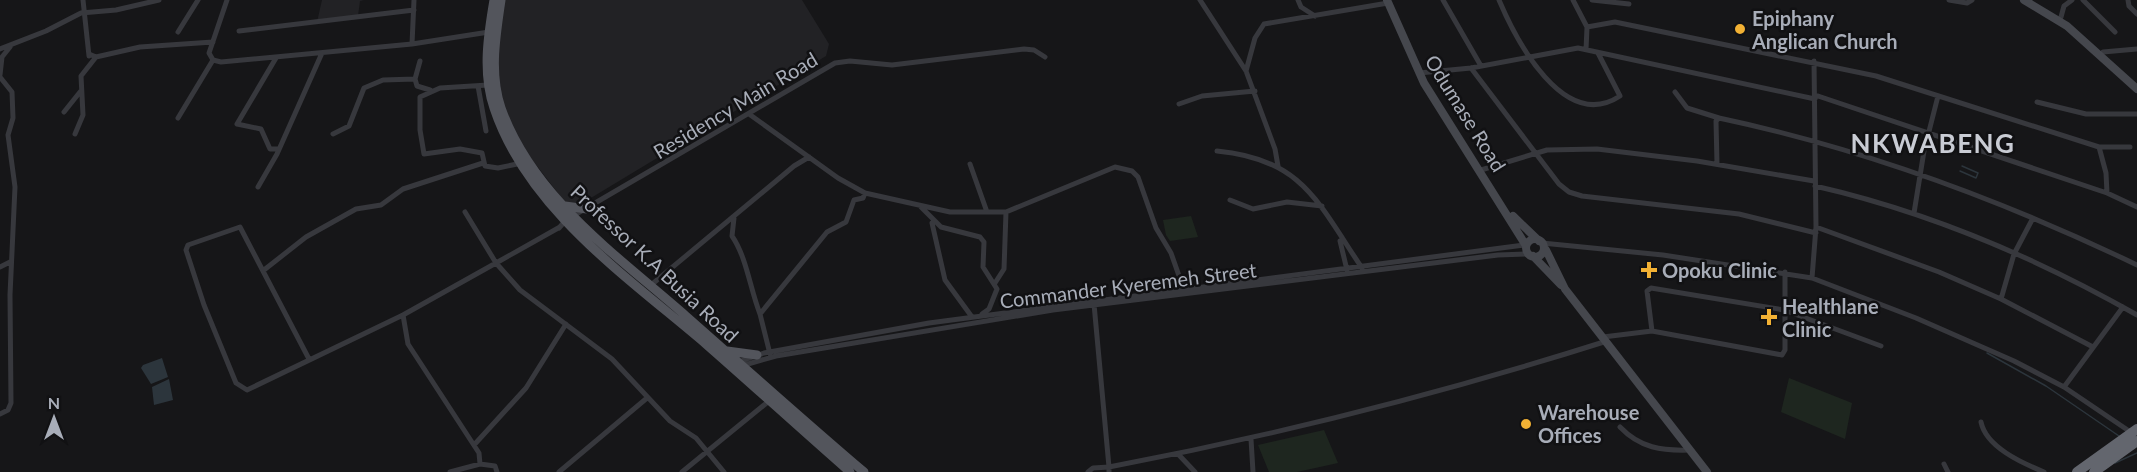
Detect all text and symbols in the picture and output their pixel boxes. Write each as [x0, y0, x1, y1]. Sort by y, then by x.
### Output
place label: Epiphany Anglican Church [1751, 6, 1898, 53]
marker: Epiphany Anglican Church [1733, 22, 1747, 36]
street label: Residency Main Road [649, 47, 821, 163]
street label: Odumase Road [1421, 50, 1511, 176]
district label: NKWABENG [1851, 127, 2015, 159]
street label: Professor K.A Busia Road [566, 179, 744, 347]
street label: Commander Kyeremeh Street [998, 257, 1258, 313]
place label: Opoku Clinic [1662, 258, 1777, 282]
marker: Opoku Clinic [1640, 261, 1658, 279]
place label: Healthlane Clinic [1782, 294, 1879, 341]
marker: Healthlane Clinic [1760, 308, 1778, 326]
north arrow [24, 388, 84, 448]
text: N [48, 393, 60, 412]
place label: Warehouse Offices [1538, 400, 1640, 447]
marker: Warehouse Offices [1519, 417, 1533, 431]

